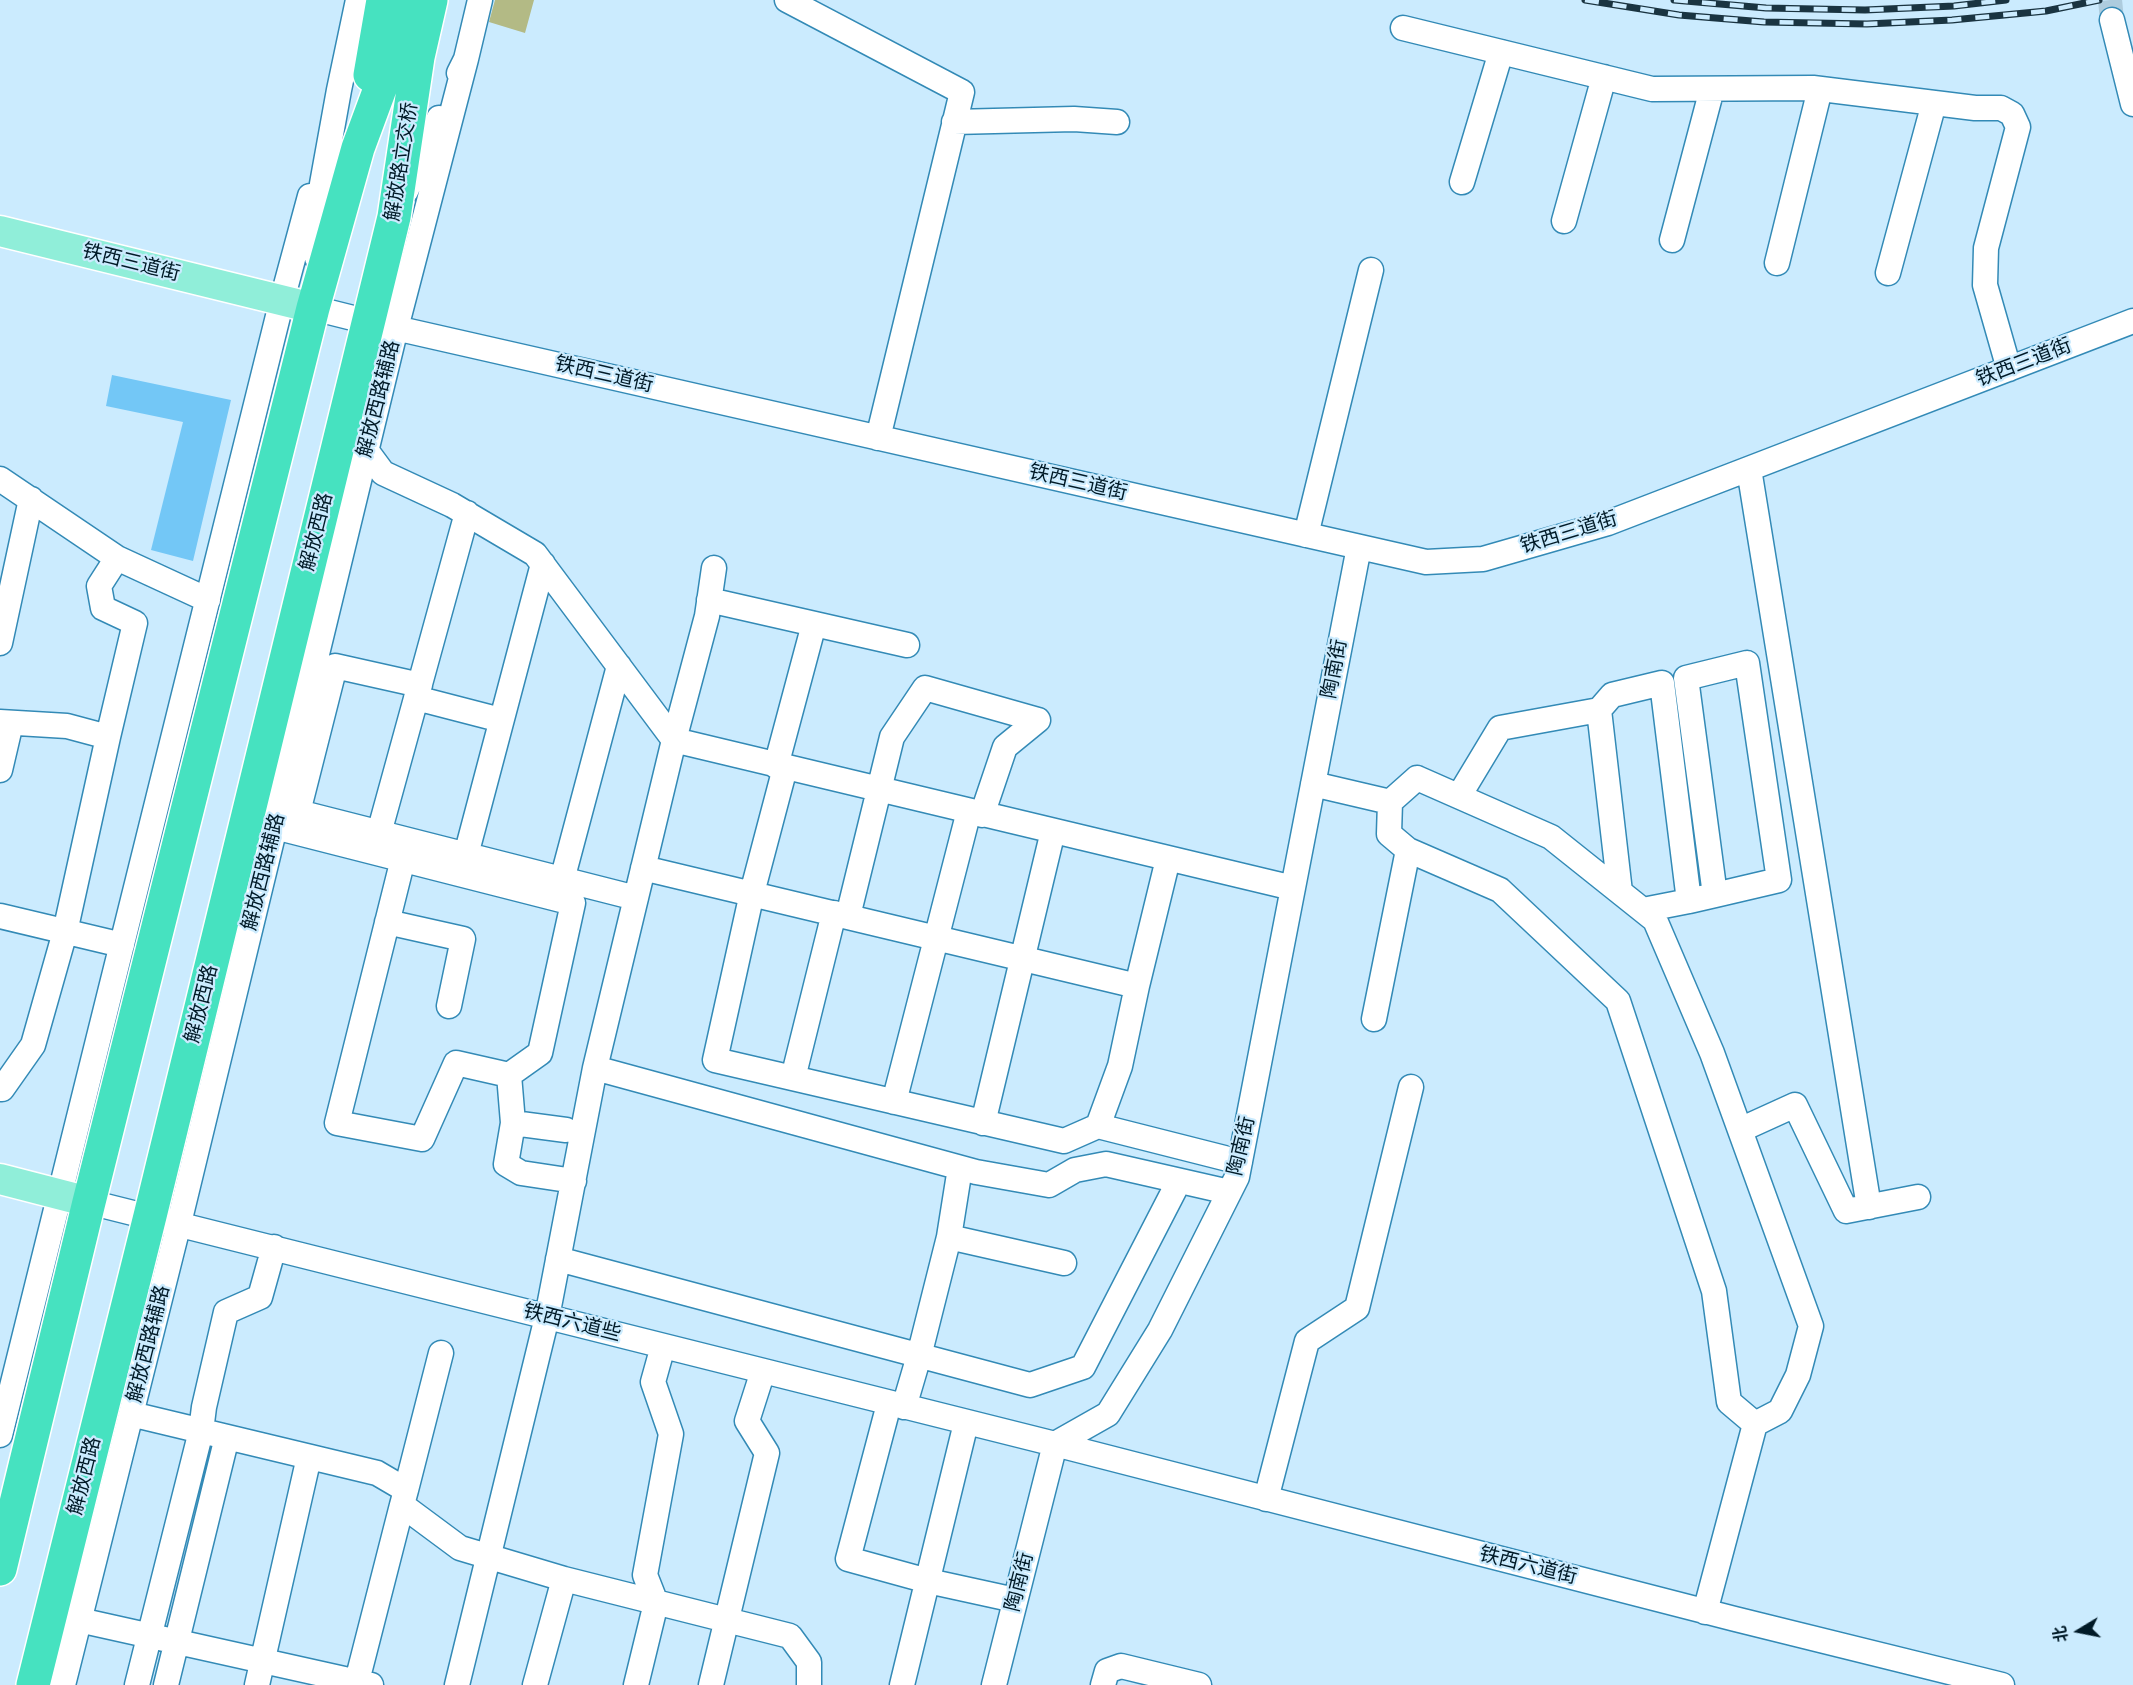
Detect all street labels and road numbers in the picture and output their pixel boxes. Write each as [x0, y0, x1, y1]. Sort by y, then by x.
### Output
street label: 解放路立交桥 [381, 101, 423, 223]
street label: 铁西三道街 [80, 239, 182, 287]
street label: 铁西三道街 [1973, 334, 2075, 392]
street label: 解放西路辅路 [353, 338, 405, 460]
street label: 铁西三道街 [553, 352, 655, 398]
street label: 铁西三道街 [1027, 460, 1129, 506]
street label: 解放西路 [296, 490, 338, 574]
street label: 铁西三道街 [1518, 507, 1620, 559]
street label: 陶南街 [1317, 637, 1353, 701]
street label: 解放西路辅路 [238, 811, 290, 933]
street label: 解放西路 [181, 962, 223, 1046]
street label: 陶南街 [1224, 1114, 1260, 1178]
street label: 解放西路辅路 [123, 1283, 175, 1405]
street label: 铁西六道些 [521, 1299, 623, 1347]
street label: 解放西路 [64, 1434, 106, 1518]
street label: 铁西六道街 [1477, 1542, 1579, 1590]
street label: 陶南街 [1001, 1550, 1039, 1614]

